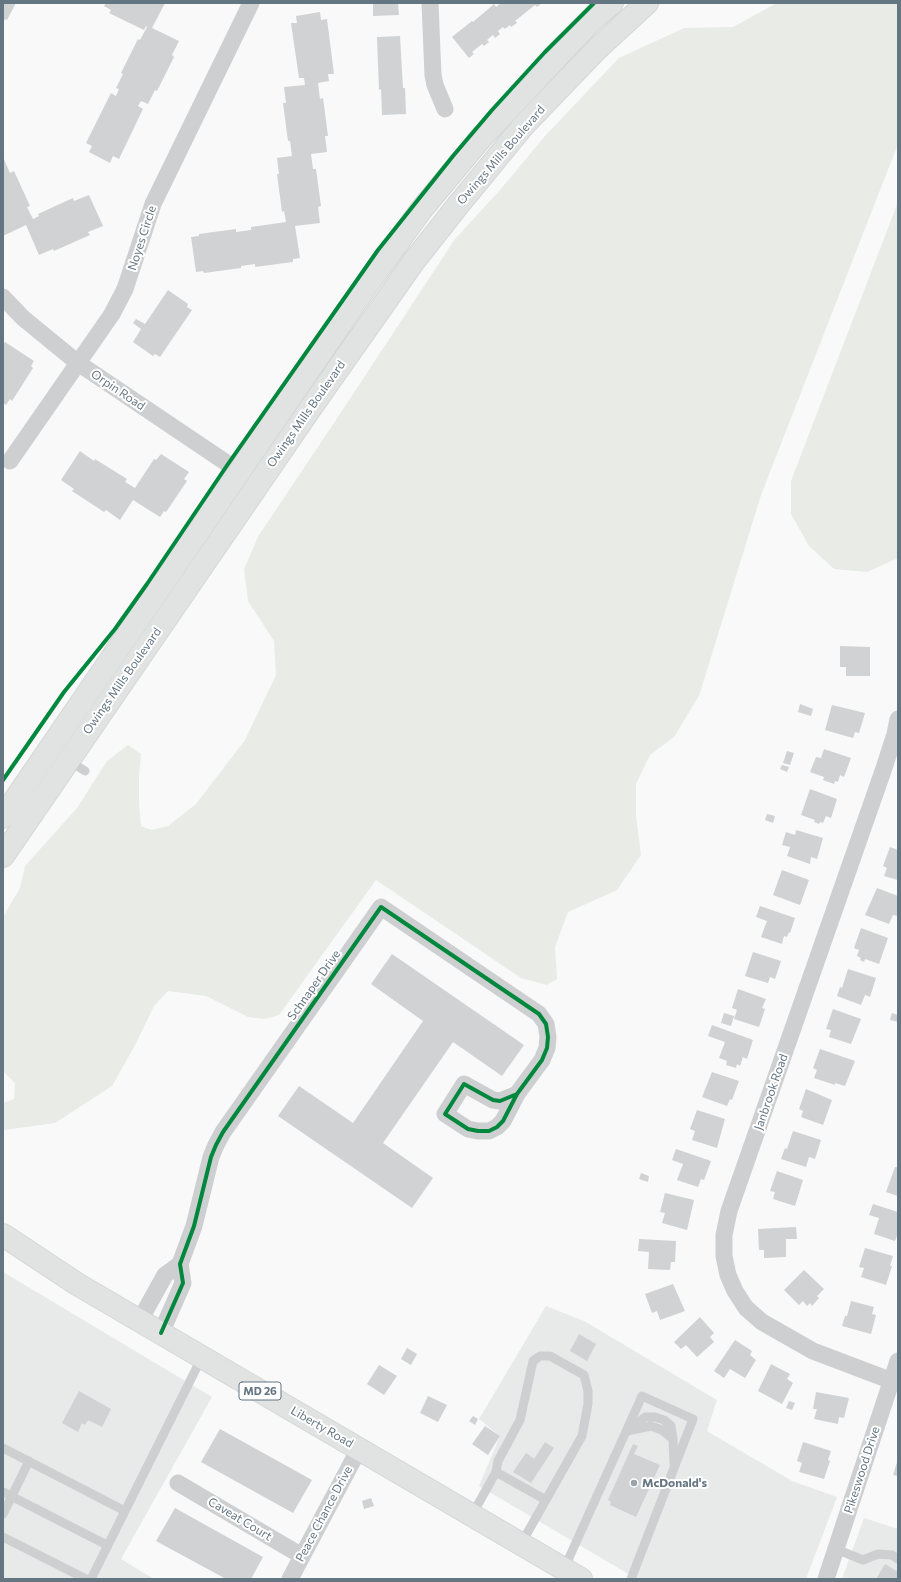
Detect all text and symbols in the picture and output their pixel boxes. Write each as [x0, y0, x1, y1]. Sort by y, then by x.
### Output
street label: Owings Mills Boulevard [454, 102, 548, 208]
street label: Noyes Circle [125, 204, 159, 272]
street label: Owings Mills Boulevard [264, 358, 348, 470]
street label: Orpin Road [88, 367, 148, 413]
street label: Owings Mills Boulevard [80, 625, 164, 737]
street label: Schnaper Drive [284, 947, 344, 1023]
street label: Janbrook Road [751, 1052, 791, 1132]
road number: MD 26 [239, 1382, 281, 1400]
street label: Liberty Road [288, 1403, 356, 1451]
street label: Pikeswood Drive [841, 1425, 883, 1515]
street label: Peace Chance Drive [293, 1464, 355, 1564]
place label: McDonald's [642, 1476, 707, 1490]
marker: McDonald's [629, 1478, 639, 1488]
street label: Caveat Court [205, 1494, 275, 1544]

